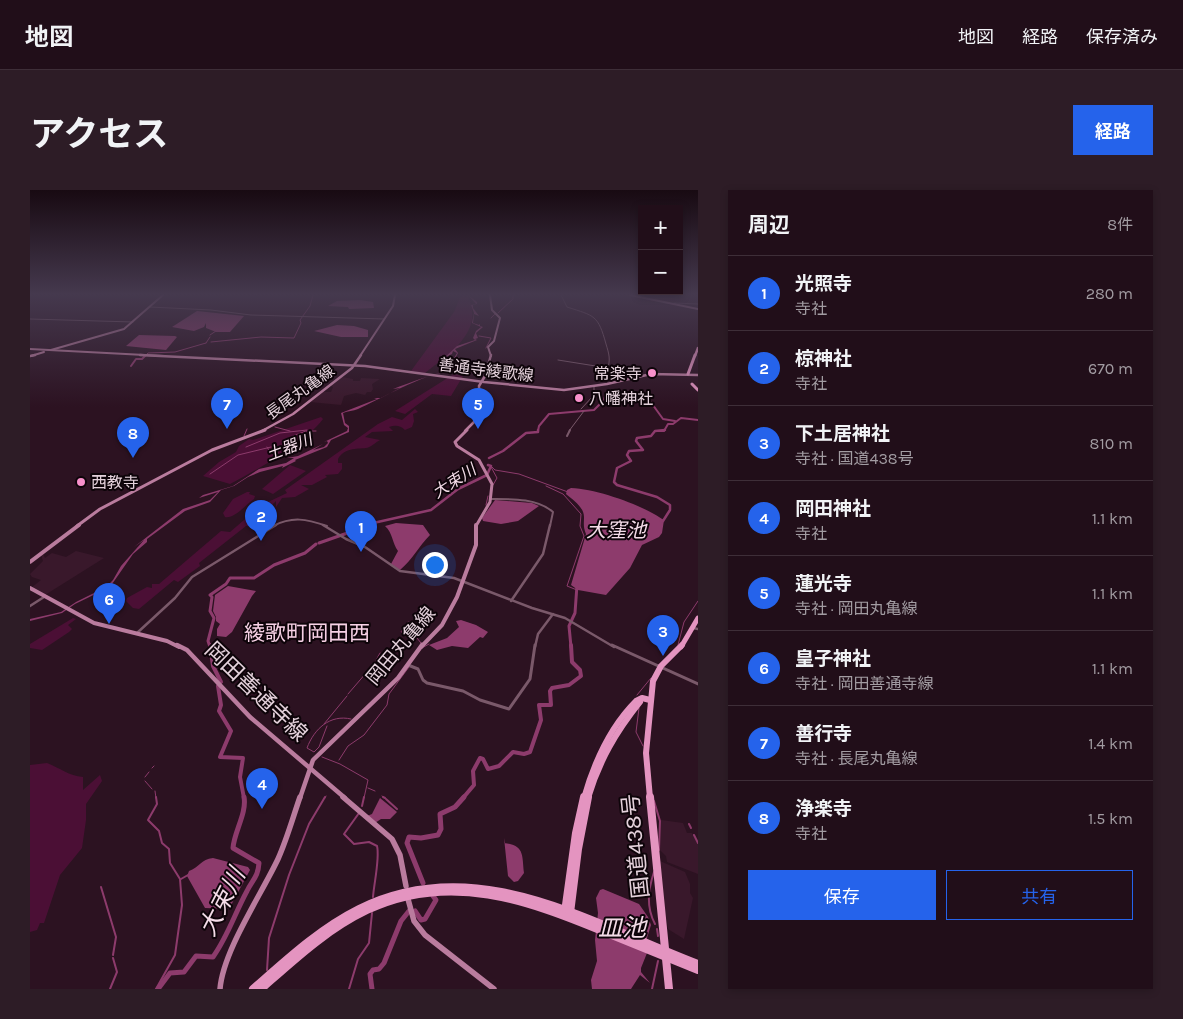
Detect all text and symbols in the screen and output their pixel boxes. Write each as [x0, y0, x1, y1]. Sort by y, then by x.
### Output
text: 地図 [25, 23, 73, 51]
text: 地図 [958, 26, 994, 48]
text: 経路 [1022, 26, 1058, 48]
text: 保存済み [1086, 26, 1158, 48]
button: 経路 [1073, 105, 1153, 155]
text: アクセス [30, 114, 168, 155]
map controls [638, 205, 683, 295]
button: + [638, 205, 683, 250]
text: 周辺 [748, 213, 790, 237]
text: 8件 [1107, 215, 1133, 234]
button: − [638, 250, 683, 295]
text: 光照寺 [795, 273, 852, 295]
text: 1 [761, 284, 767, 303]
text: 280 m [1086, 284, 1133, 303]
text: 寺社 [795, 299, 827, 318]
text: 椋神社 [795, 348, 852, 370]
street label: 善通寺綾歌線 [437, 355, 535, 385]
text: 2 [759, 359, 769, 378]
text: 670 m [1088, 359, 1133, 378]
street label: 長尾丸亀線 [262, 361, 338, 423]
place label: 常楽寺 [594, 364, 642, 383]
marker: 常楽寺 [646, 367, 658, 379]
text: 寺社 [795, 374, 827, 393]
pin: 7 [211, 388, 243, 429]
pin: 5 [462, 388, 494, 429]
place label: 八幡神社 [589, 389, 653, 408]
marker: 八幡神社 [573, 392, 585, 404]
pin: 8 [117, 417, 149, 458]
text: 下土居神社 [795, 423, 890, 445]
water label: 土器川 [263, 429, 317, 464]
text: 3 [759, 434, 769, 453]
text: 810 m [1090, 434, 1133, 453]
text: 寺社 · 国道438号 [795, 449, 914, 468]
water label: 大束川 [429, 459, 481, 502]
place label: 西教寺 [91, 473, 139, 492]
marker: 西教寺 [75, 476, 87, 488]
text: 岡田神社 [795, 498, 871, 520]
pin: 2 [245, 500, 277, 541]
text: 4 [759, 509, 769, 528]
text: 1.1 km [1092, 509, 1133, 528]
pin: 1 [345, 511, 377, 552]
water label: 大窪池 [586, 519, 648, 542]
text: 寺社 [795, 524, 827, 543]
your location [422, 552, 448, 578]
text: 蓮光寺 [795, 573, 852, 595]
pin: 6 [93, 583, 125, 624]
text: 5 [759, 584, 769, 603]
text: 1.1 km [1092, 584, 1133, 603]
text: 寺社 · 岡田丸亀線 [795, 599, 917, 618]
street label: 岡田丸亀線 [362, 603, 440, 689]
pin: 3 [647, 615, 679, 656]
district label: 綾歌町岡田西 [244, 621, 370, 645]
street label: 岡田善通寺線 [199, 637, 313, 747]
text: 皇子神社 [795, 648, 871, 670]
text: 6 [759, 659, 769, 678]
text: 1.1 km [1092, 659, 1133, 678]
text: 寺社 · 岡田善通寺線 [795, 674, 933, 693]
text: 善行寺 [795, 723, 852, 745]
text: 7 [760, 734, 768, 753]
text: 1.4 km [1088, 734, 1133, 753]
text: 寺社 · 長尾丸亀線 [795, 749, 917, 768]
pin: 4 [246, 768, 278, 809]
street label: 国道438号 [618, 793, 654, 899]
text: 浄楽寺 [795, 798, 852, 820]
text: 8 [759, 809, 769, 828]
text: 1.5 km [1088, 809, 1133, 828]
text: 寺社 [795, 824, 827, 843]
water label: 大束川 [193, 861, 252, 940]
button: 保存 [748, 870, 936, 920]
button: 共有 [946, 870, 1133, 920]
water label: 皿池 [598, 914, 648, 942]

